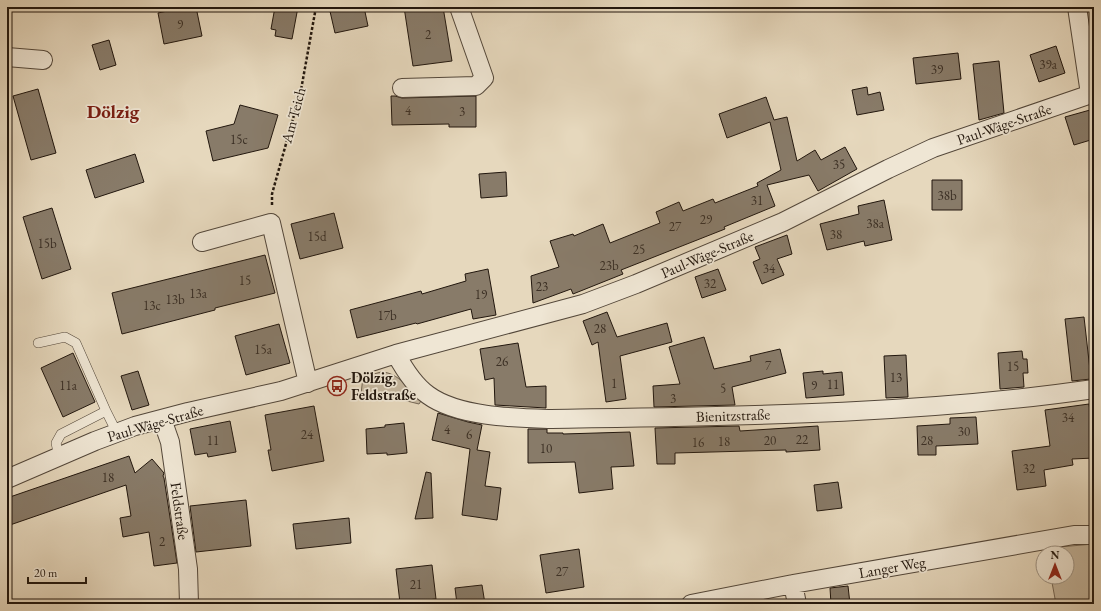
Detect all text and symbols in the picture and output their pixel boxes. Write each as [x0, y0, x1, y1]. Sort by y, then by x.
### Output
house number: 9 [177, 16, 184, 33]
house number: 2 [425, 26, 432, 43]
house number: 39a [1039, 56, 1058, 73]
house number: 39 [931, 61, 944, 78]
street label: Am Teich [276, 85, 310, 146]
district label: Dölzig [87, 99, 140, 124]
street label: Paul-Wäge-Straße [954, 99, 1054, 149]
house number: 4 [405, 102, 412, 119]
house number: 3 [459, 103, 465, 120]
house number: 15c [230, 131, 248, 148]
house number: 35 [833, 156, 845, 173]
house number: 38b [937, 187, 957, 204]
house number: 31 [751, 192, 763, 209]
house number: 29 [700, 211, 713, 228]
house number: 38a [866, 215, 885, 232]
house number: 27 [669, 218, 682, 235]
street label: Paul-Wäge-Straße [658, 226, 756, 282]
house number: 38 [830, 226, 842, 243]
house number: 15d [307, 228, 327, 245]
house number: 15b [37, 235, 57, 252]
house number: 25 [633, 241, 645, 258]
house number: 23b [599, 257, 619, 274]
house number: 34 [763, 260, 776, 277]
house number: 15 [239, 272, 251, 289]
house number: 32 [704, 275, 717, 292]
house number: 23 [536, 278, 548, 295]
house number: 13a [189, 285, 208, 302]
house number: 19 [475, 286, 488, 303]
house number: 13b [165, 291, 185, 308]
house number: 13c [143, 297, 161, 314]
house number: 17b [377, 307, 397, 324]
house number: 28 [594, 320, 606, 337]
house number: 15a [254, 341, 273, 358]
house number: 26 [496, 353, 508, 370]
house number: 7 [765, 357, 772, 374]
house number: 15 [1007, 358, 1019, 375]
place label: Dölzig, Feldstraße [351, 368, 416, 404]
house number: 13 [890, 369, 902, 386]
bus stop icon: Dölzig, Feldstraße [326, 375, 348, 397]
house number: 1 [611, 375, 617, 392]
house number: 11 [827, 376, 839, 393]
house number: 11a [59, 377, 78, 394]
house number: 9 [811, 377, 818, 394]
house number: 5 [720, 380, 726, 397]
house number: 3 [670, 390, 676, 407]
street label: Paul-Wäge-Straße [105, 400, 205, 446]
street label: Bienitzstraße [696, 404, 771, 426]
house number: 34 [1062, 409, 1075, 426]
house number: 4 [444, 421, 451, 438]
house number: 30 [958, 423, 970, 440]
house number: 24 [301, 426, 314, 443]
house number: 6 [466, 426, 472, 443]
house number: 22 [796, 431, 809, 448]
house number: 11 [207, 432, 219, 449]
house number: 20 [764, 432, 776, 449]
house number: 28 [921, 432, 933, 449]
house number: 18 [718, 433, 730, 450]
house number: 16 [692, 434, 704, 451]
house number: 10 [540, 440, 552, 457]
house number: 32 [1023, 460, 1036, 477]
house number: 18 [102, 469, 114, 486]
street label: Feldstraße [167, 481, 193, 541]
house number: 2 [159, 533, 166, 550]
north arrow [1035, 545, 1075, 585]
text: N [1051, 548, 1060, 562]
street label: Langer Weg [857, 552, 927, 582]
scale bar [28, 559, 86, 585]
house number: 27 [556, 563, 569, 580]
text: 20 m [34, 565, 58, 581]
house number: 21 [410, 576, 422, 593]

